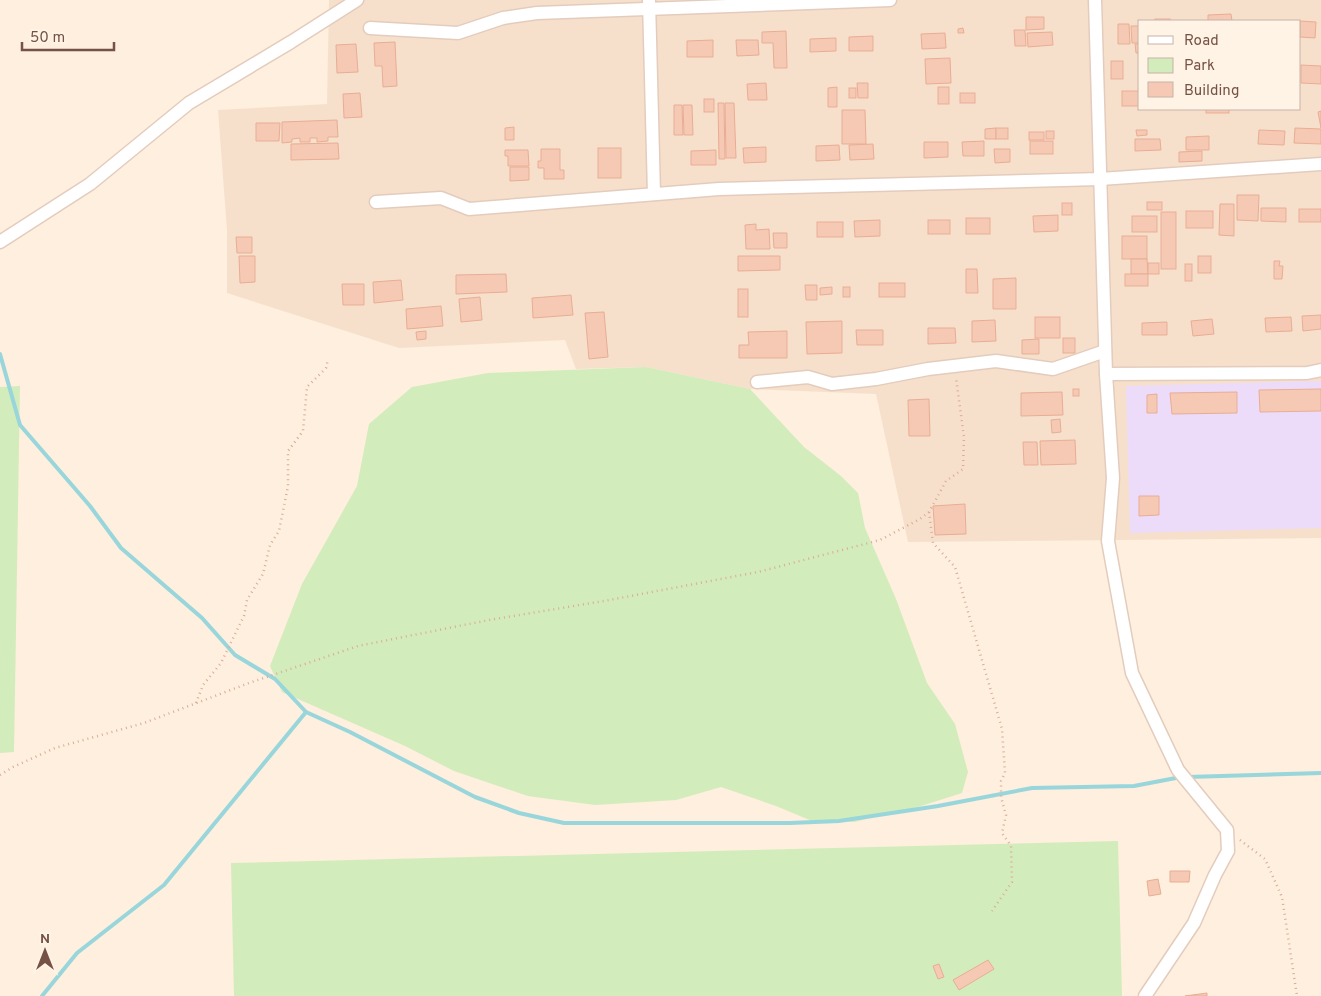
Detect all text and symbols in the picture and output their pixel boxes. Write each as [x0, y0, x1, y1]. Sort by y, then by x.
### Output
scale bar [22, 20, 115, 52]
legend [1138, 20, 1301, 110]
text: 50 m [30, 29, 65, 48]
text: Road [1184, 32, 1219, 51]
text: Park [1184, 57, 1215, 76]
text: Building [1184, 82, 1239, 101]
north arrow [20, 926, 70, 976]
text: N [40, 931, 50, 948]

